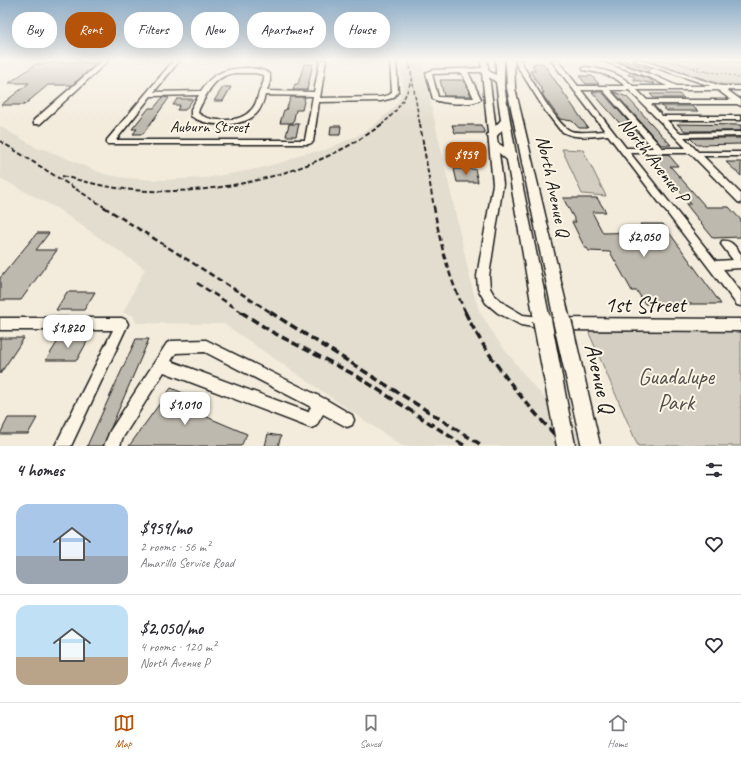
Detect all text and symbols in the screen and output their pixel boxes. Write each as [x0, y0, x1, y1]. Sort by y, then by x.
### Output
chip: Buy [12, 12, 57, 48]
chip: Rent [65, 12, 116, 48]
chip: Filters [124, 12, 183, 48]
chip: New [191, 12, 239, 48]
chip: Apartment [247, 12, 326, 48]
chip: House [334, 12, 390, 48]
street label: North Avenue P [613, 113, 697, 210]
street label: Auburn Street [170, 117, 251, 137]
street label: North Avenue Q [531, 133, 576, 241]
pin: $959 [442, 142, 490, 176]
text: $959 [455, 147, 477, 163]
pin: $2,050 [611, 224, 677, 258]
text: $2,050 [628, 229, 660, 245]
street label: 1st Street [604, 290, 688, 319]
pin: $1,820 [35, 315, 101, 349]
text: $1,820 [52, 320, 84, 336]
street label: Avenue Q [578, 341, 623, 418]
park label: Guadalupe Park [638, 362, 716, 417]
pin: $1,010 [152, 392, 218, 426]
text: $1,010 [169, 397, 201, 413]
icon: filters [703, 459, 725, 481]
text: 4 homes [16, 460, 64, 481]
text: $959/mo [140, 518, 192, 539]
icon: home [48, 520, 96, 568]
icon: heart [703, 533, 725, 555]
text: 2 rooms · 56 m² [140, 539, 210, 555]
text: Amarillo Service Road [140, 555, 234, 571]
text: $2,050/mo [140, 618, 203, 639]
icon: home [48, 621, 96, 669]
icon: heart [703, 634, 725, 656]
text: 4 rooms · 120 m² [140, 639, 216, 655]
text: North Avenue P [140, 655, 209, 671]
tab: Map [113, 712, 135, 750]
tab: Saved [360, 712, 382, 750]
tab: Home [607, 712, 629, 750]

